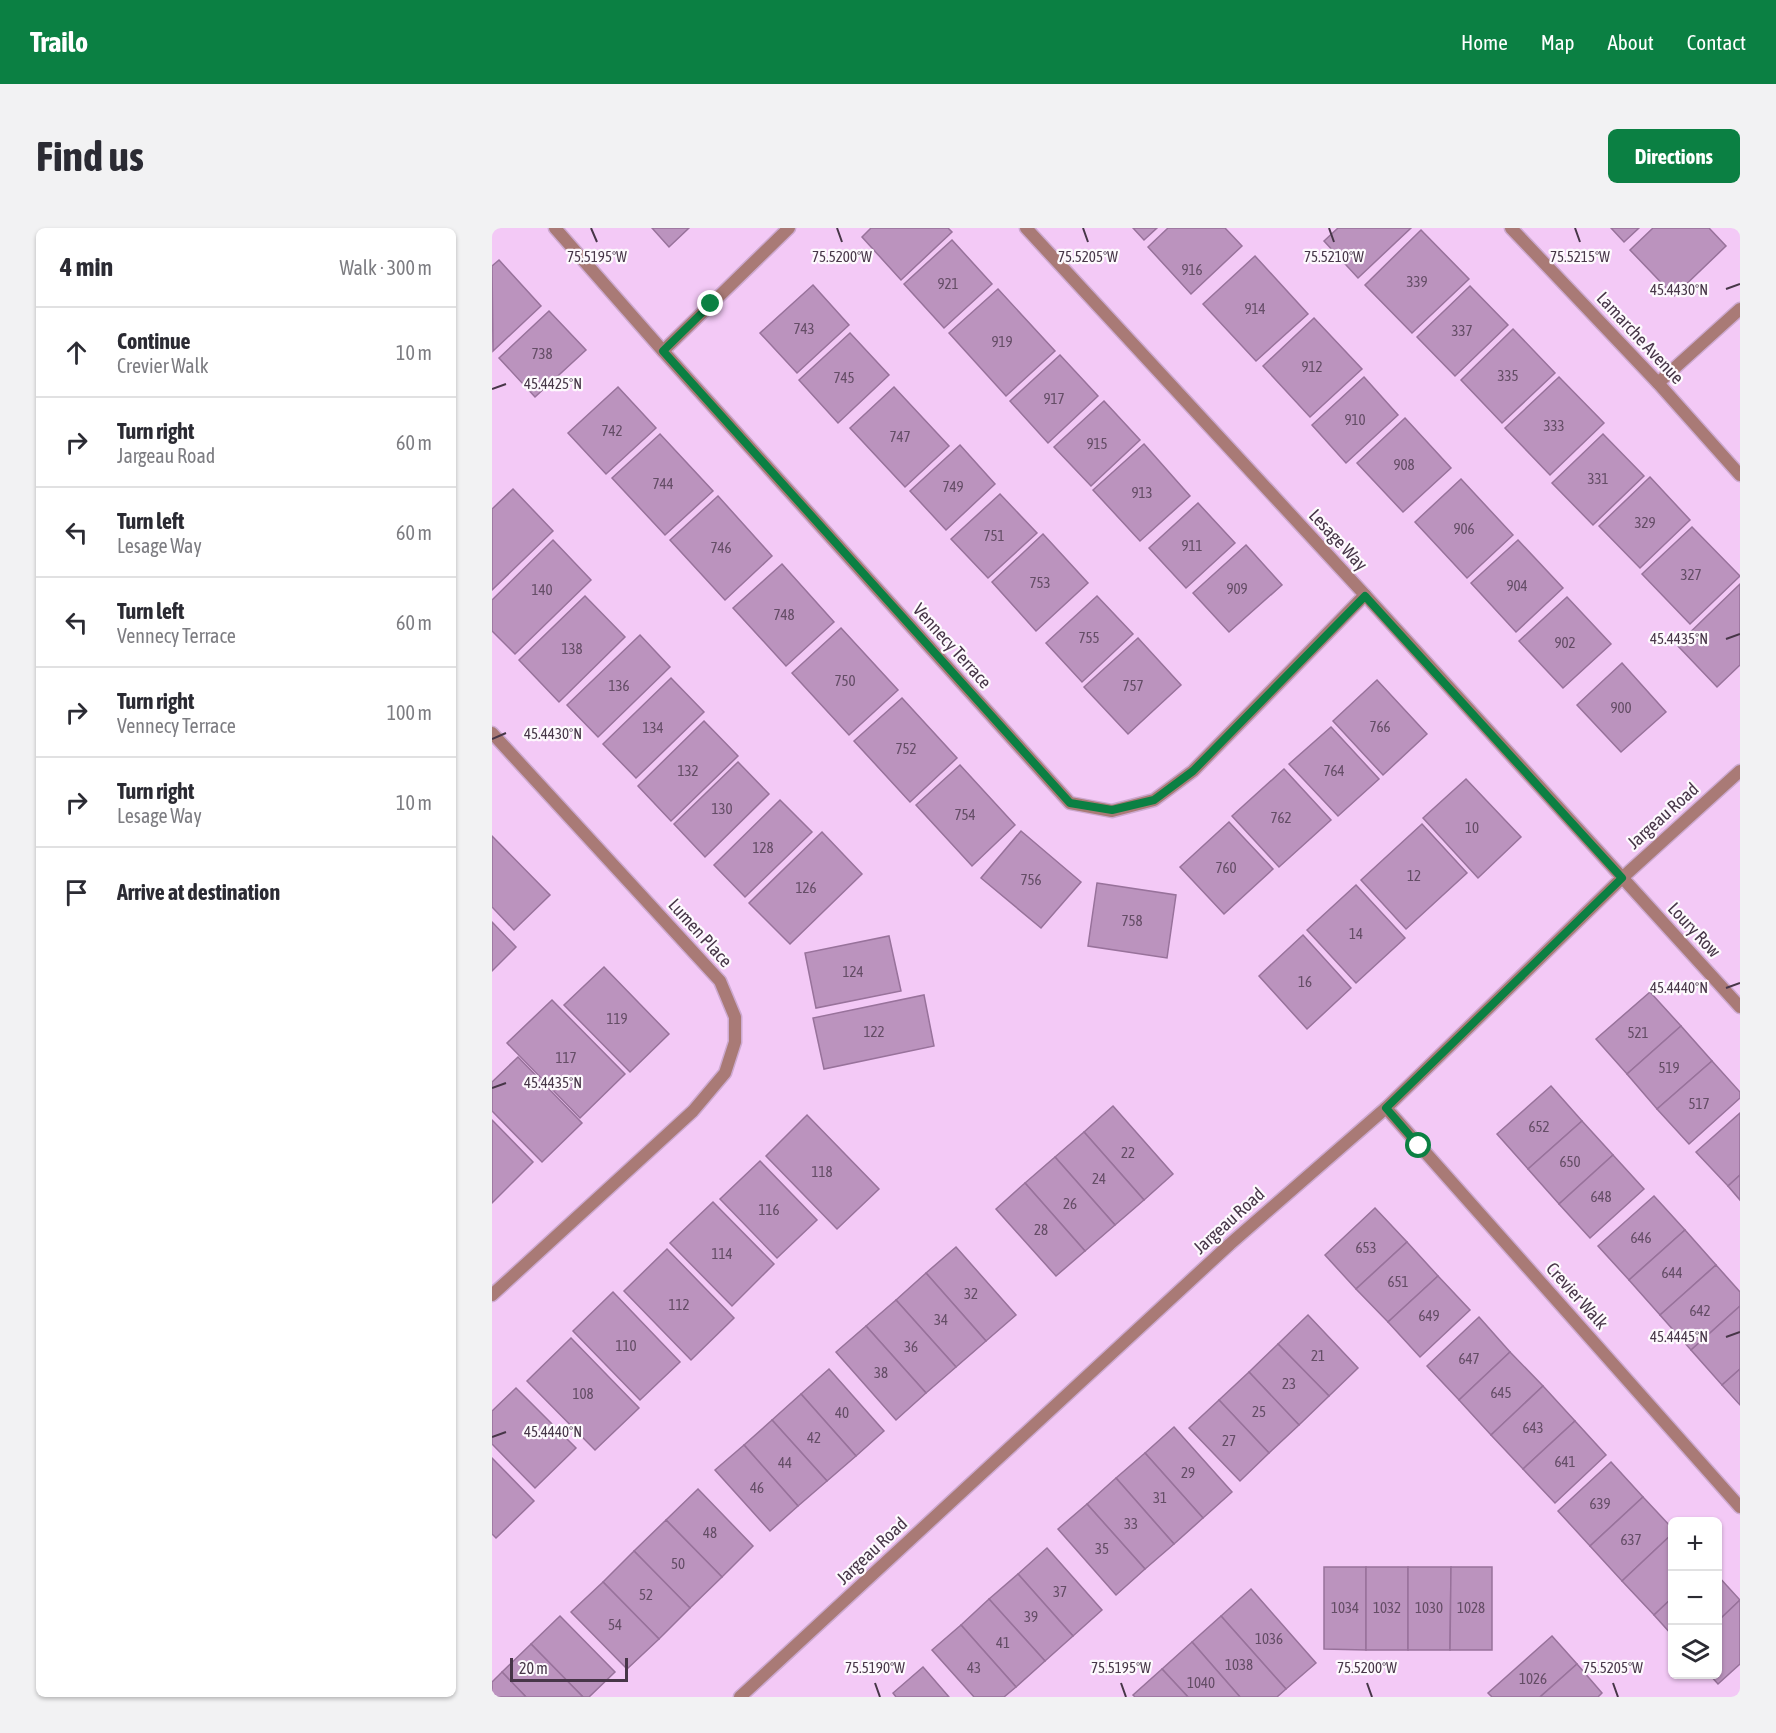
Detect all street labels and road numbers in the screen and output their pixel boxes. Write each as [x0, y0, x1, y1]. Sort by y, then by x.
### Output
street label: Lamarche Avenue [1593, 287, 1688, 388]
street label: Lesage Way [1305, 505, 1372, 575]
street label: Vennecy Terrace [909, 599, 996, 692]
street label: Jargeau Road [1623, 778, 1703, 853]
street label: Lumen Place [664, 894, 737, 971]
street label: Loury Row [1664, 898, 1725, 962]
street label: Jargeau Road [1189, 1183, 1269, 1258]
street label: Crevier Walk [1542, 1258, 1613, 1333]
street label: Jargeau Road [832, 1513, 911, 1588]

